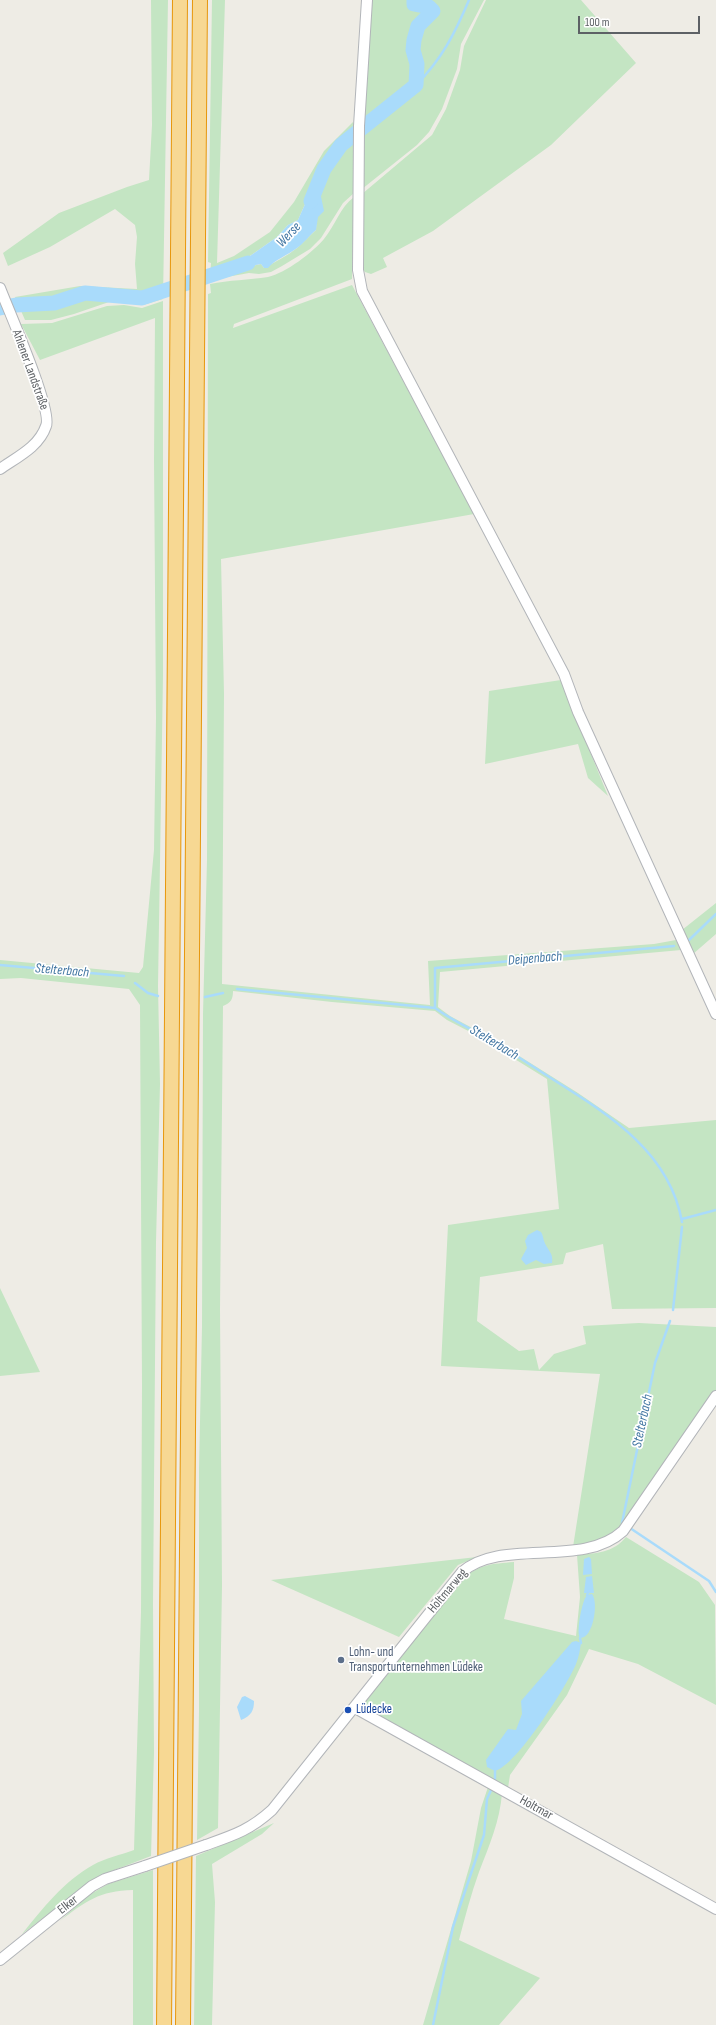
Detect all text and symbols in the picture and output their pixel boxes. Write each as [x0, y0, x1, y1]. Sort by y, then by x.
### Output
scale bar [580, 8, 702, 34]
text: 100 m [585, 15, 610, 30]
water label: Werse [273, 219, 305, 251]
street label: Ahlener Landstraße [8, 328, 52, 412]
water label: Deipenbach [507, 948, 563, 970]
water label: Stelterbach [34, 960, 90, 982]
water label: Stelterbach [466, 1022, 522, 1064]
water label: Stelterbach [629, 1393, 657, 1449]
street label: Holtmarweg [425, 1566, 471, 1616]
place label: Lohn- und Transportunternehmen Lüdeke [349, 1645, 483, 1676]
marker: Lohn- und Transportunternehmen Lüdeke [336, 1655, 346, 1665]
place label: Lüdecke [356, 1702, 392, 1718]
marker: Lüdecke [343, 1705, 353, 1715]
street label: Holtmar [517, 1793, 555, 1823]
street label: Elker [55, 1892, 81, 1918]

